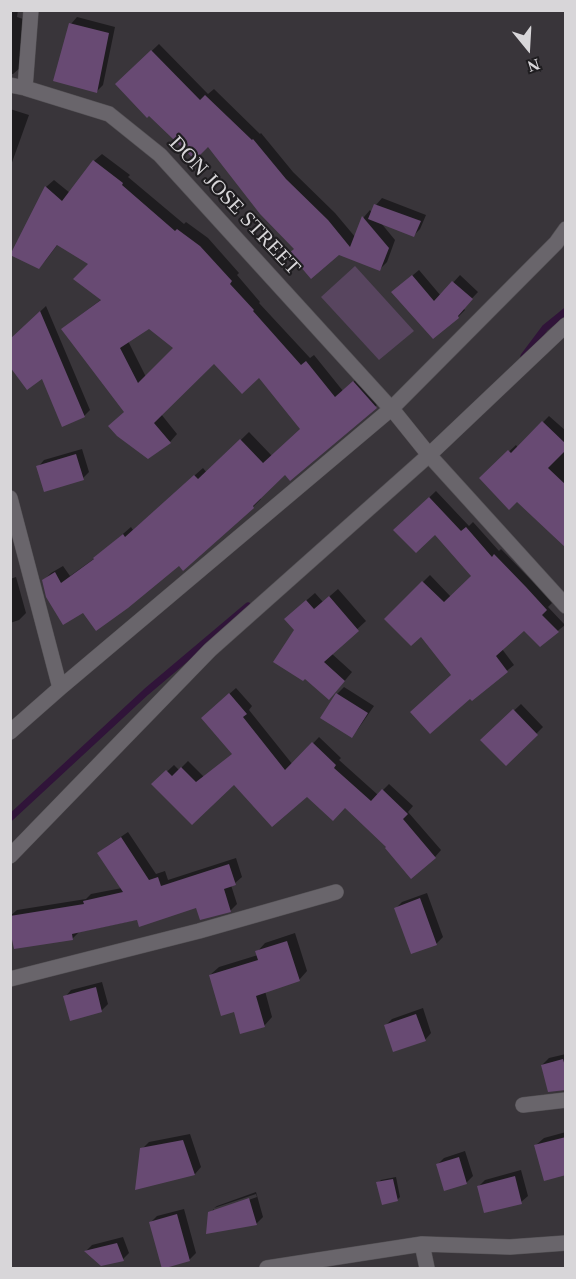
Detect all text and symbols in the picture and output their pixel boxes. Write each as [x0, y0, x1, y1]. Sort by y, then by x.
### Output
north arrow [498, 18, 558, 78]
text: N [526, 56, 542, 75]
street label: DON JOSE STREET [163, 131, 305, 281]

